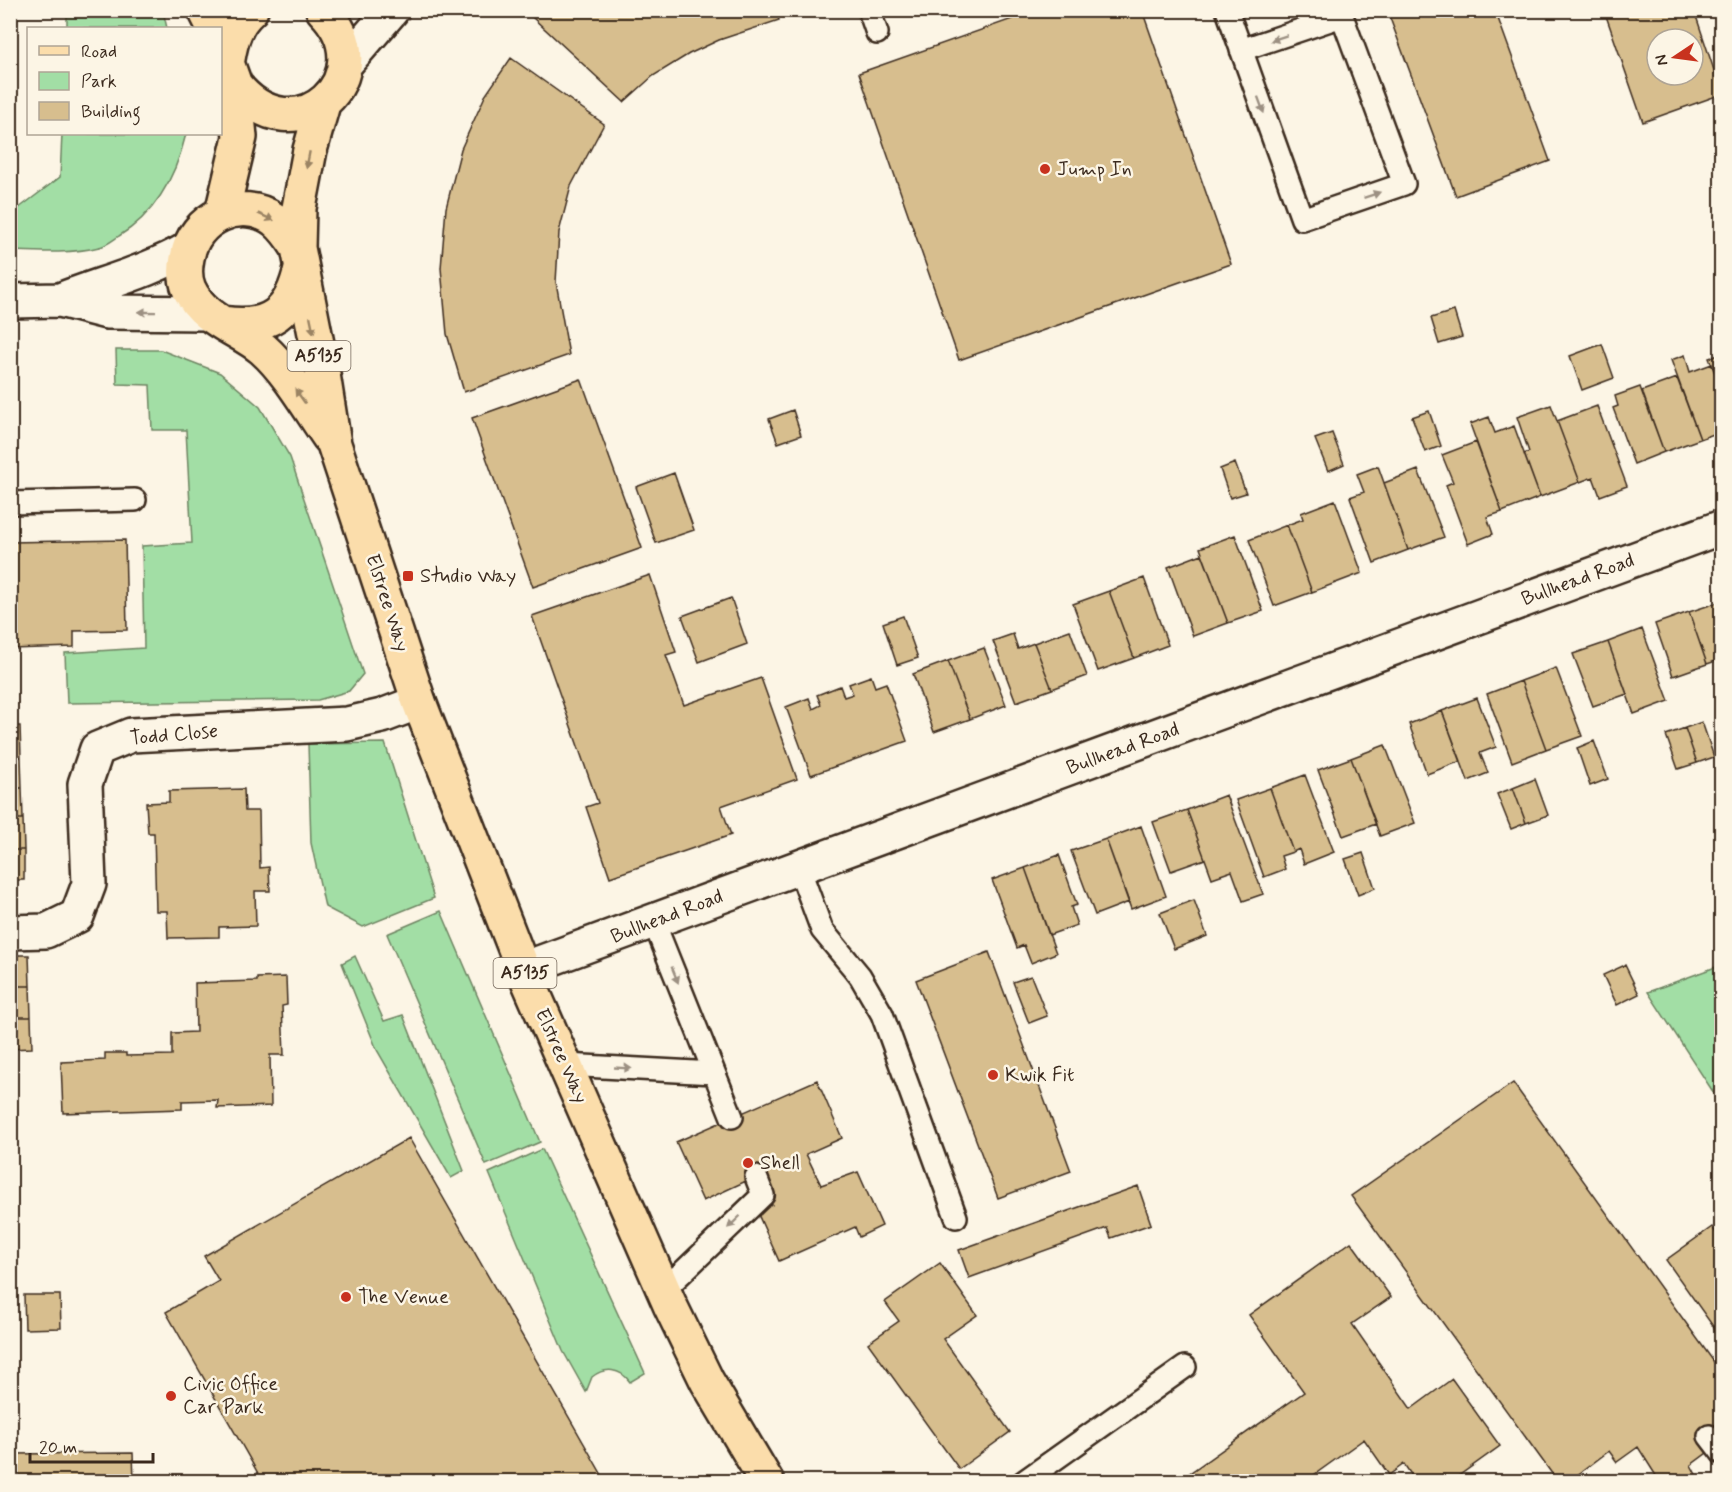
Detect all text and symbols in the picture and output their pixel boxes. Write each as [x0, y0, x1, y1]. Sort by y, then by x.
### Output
legend [27, 27, 222, 135]
north arrow [1645, 27, 1705, 87]
one-way arrow [1270, 33, 1288, 43]
text: Road [81, 40, 117, 64]
text: N [1650, 52, 1673, 68]
text: Park [81, 70, 117, 94]
one-way arrow [1257, 96, 1267, 114]
text: Building [81, 100, 141, 126]
one-way arrow [303, 151, 312, 170]
place label: Jump In [1057, 156, 1132, 183]
marker: Jump In [1038, 162, 1052, 176]
one-way arrow [1363, 189, 1381, 199]
one-way arrow [258, 212, 275, 221]
one-way arrow [138, 308, 157, 317]
one-way arrow [307, 316, 317, 335]
road number: A5135 [288, 341, 350, 371]
one-way arrow [294, 388, 306, 404]
street label: Bullhead Road [1518, 547, 1638, 613]
street label: Elstree Way [359, 551, 415, 655]
place label: Studio Way [420, 563, 516, 590]
marker: Studio Way [401, 569, 415, 583]
street label: Bullhead Road [1063, 716, 1183, 782]
street label: Todd Close [129, 718, 219, 752]
street label: Bullhead Road [607, 883, 727, 951]
road number: A5135 [494, 958, 556, 988]
one-way arrow [670, 966, 680, 984]
street label: Elstree Way [528, 1004, 594, 1108]
place label: Kwik Fit [1005, 1062, 1075, 1089]
one-way arrow [614, 1063, 633, 1072]
marker: Kwik Fit [986, 1068, 1000, 1082]
place label: Shell [760, 1150, 800, 1177]
marker: Shell [741, 1156, 755, 1170]
one-way arrow [727, 1215, 742, 1229]
place label: The Venue [358, 1284, 449, 1311]
marker: The Venue [339, 1290, 353, 1304]
place label: Civic Office Car Park [183, 1371, 278, 1421]
marker: Civic Office Car Park [164, 1389, 178, 1403]
scale bar [30, 1426, 153, 1464]
text: 20 m [39, 1436, 77, 1460]

